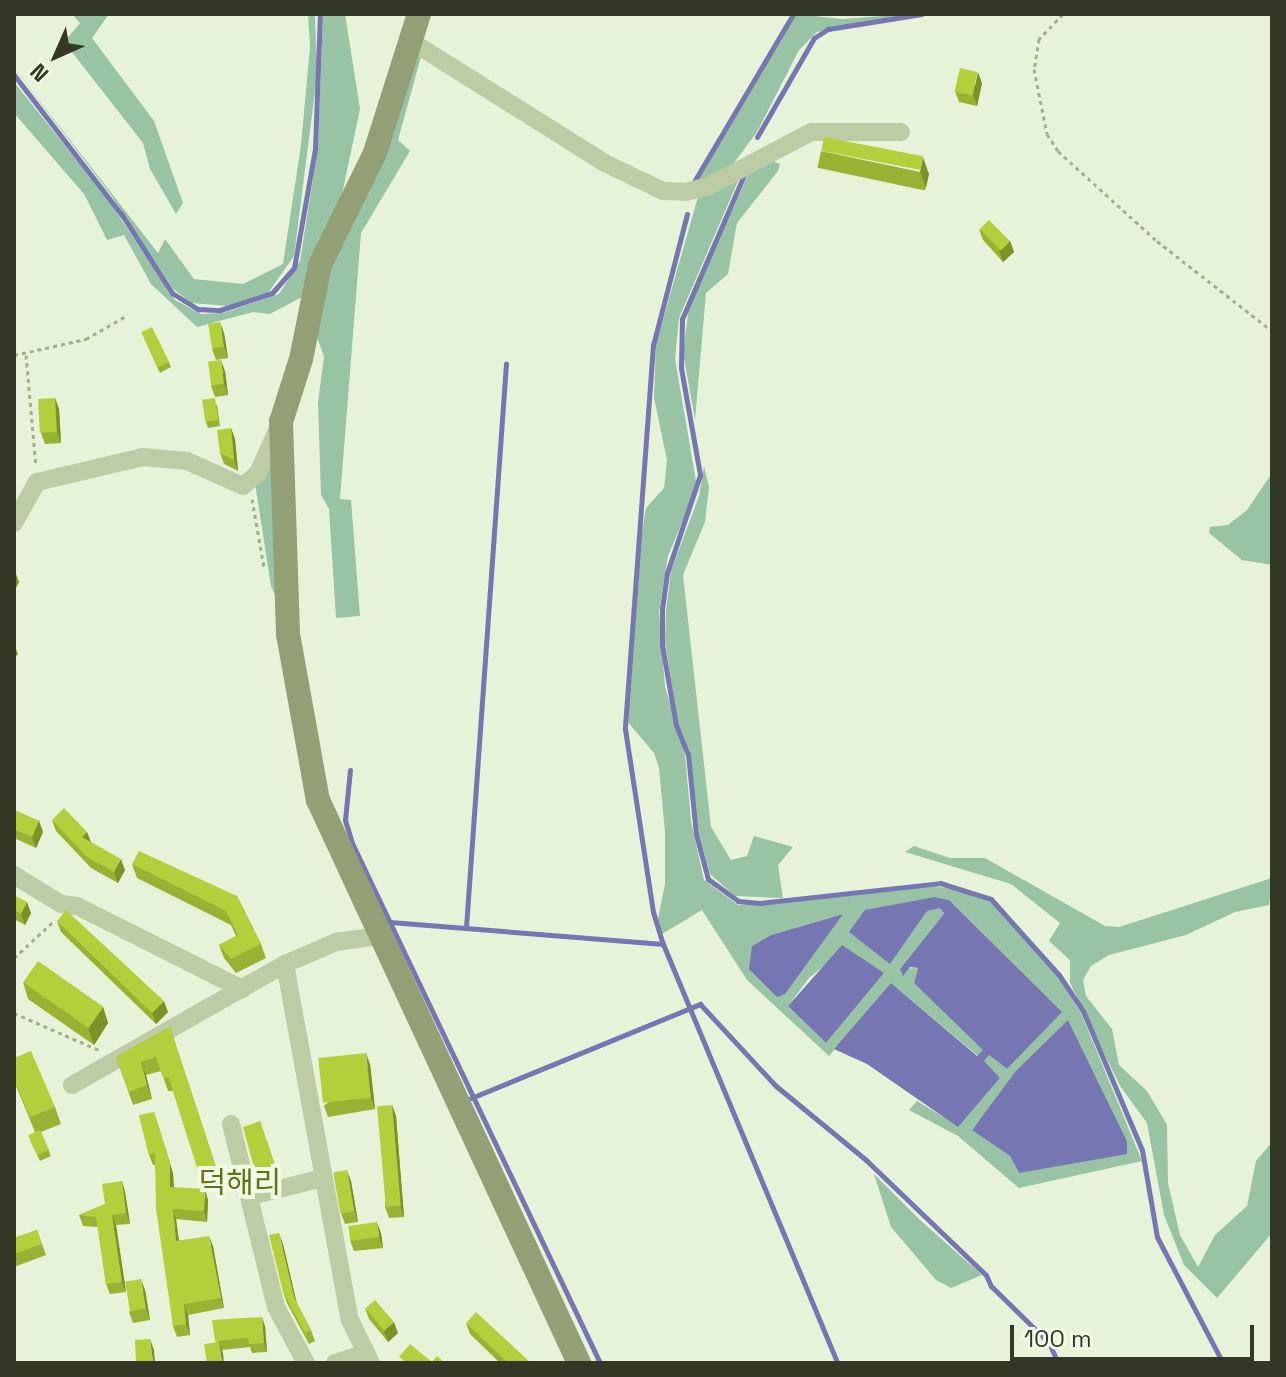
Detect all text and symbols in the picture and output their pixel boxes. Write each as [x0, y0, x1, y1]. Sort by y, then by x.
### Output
north arrow [16, 16, 96, 96]
text: N [24, 58, 54, 88]
district label: 덕해리 [199, 1165, 281, 1201]
scale bar [1014, 1309, 1258, 1359]
text: 100 m [1024, 1323, 1092, 1354]

